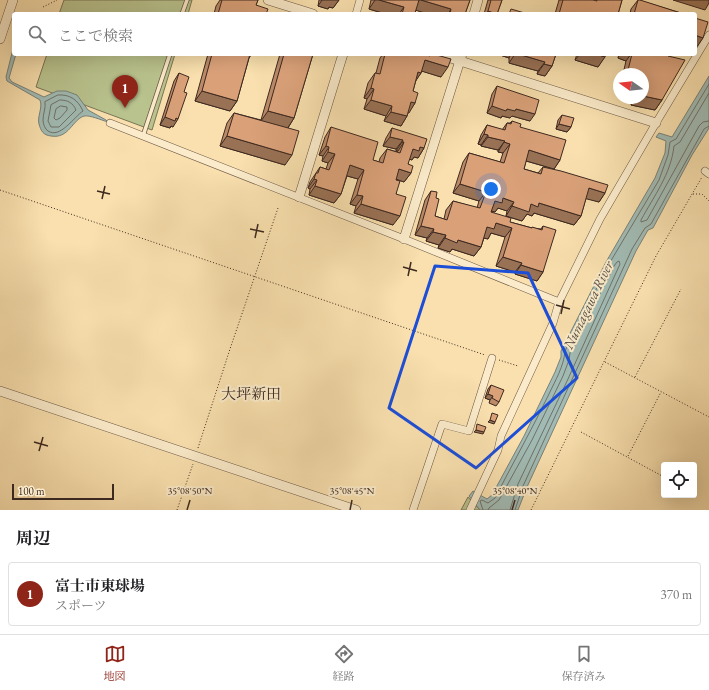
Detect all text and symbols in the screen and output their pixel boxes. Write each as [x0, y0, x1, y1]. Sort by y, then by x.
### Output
search box [12, 12, 697, 56]
icon: search [26, 23, 48, 45]
text: ここで検索 [58, 26, 133, 45]
north arrow [613, 68, 649, 104]
pin: 1 [112, 75, 138, 108]
your location [481, 179, 501, 199]
water label: Numagawa River [558, 257, 617, 353]
district label: 大坪新田 [221, 384, 281, 403]
map controls [661, 462, 697, 498]
button: locate [661, 462, 697, 498]
scale bar [12, 482, 114, 501]
text: 100 m [18, 484, 45, 498]
text: 35°08'50"N [168, 484, 213, 497]
text: 35°08'45"N [330, 484, 375, 497]
text: 35°08'40"N [493, 484, 538, 497]
text: 周辺 [16, 527, 50, 549]
text: 富士市東球場 [55, 576, 145, 595]
text: 1 [27, 586, 33, 603]
text: 370 m [661, 586, 692, 603]
text: スポーツ [55, 597, 106, 614]
tab: 地図 [104, 643, 126, 683]
tab: 経路 [333, 643, 355, 683]
tab: 保存済み [562, 643, 606, 683]

